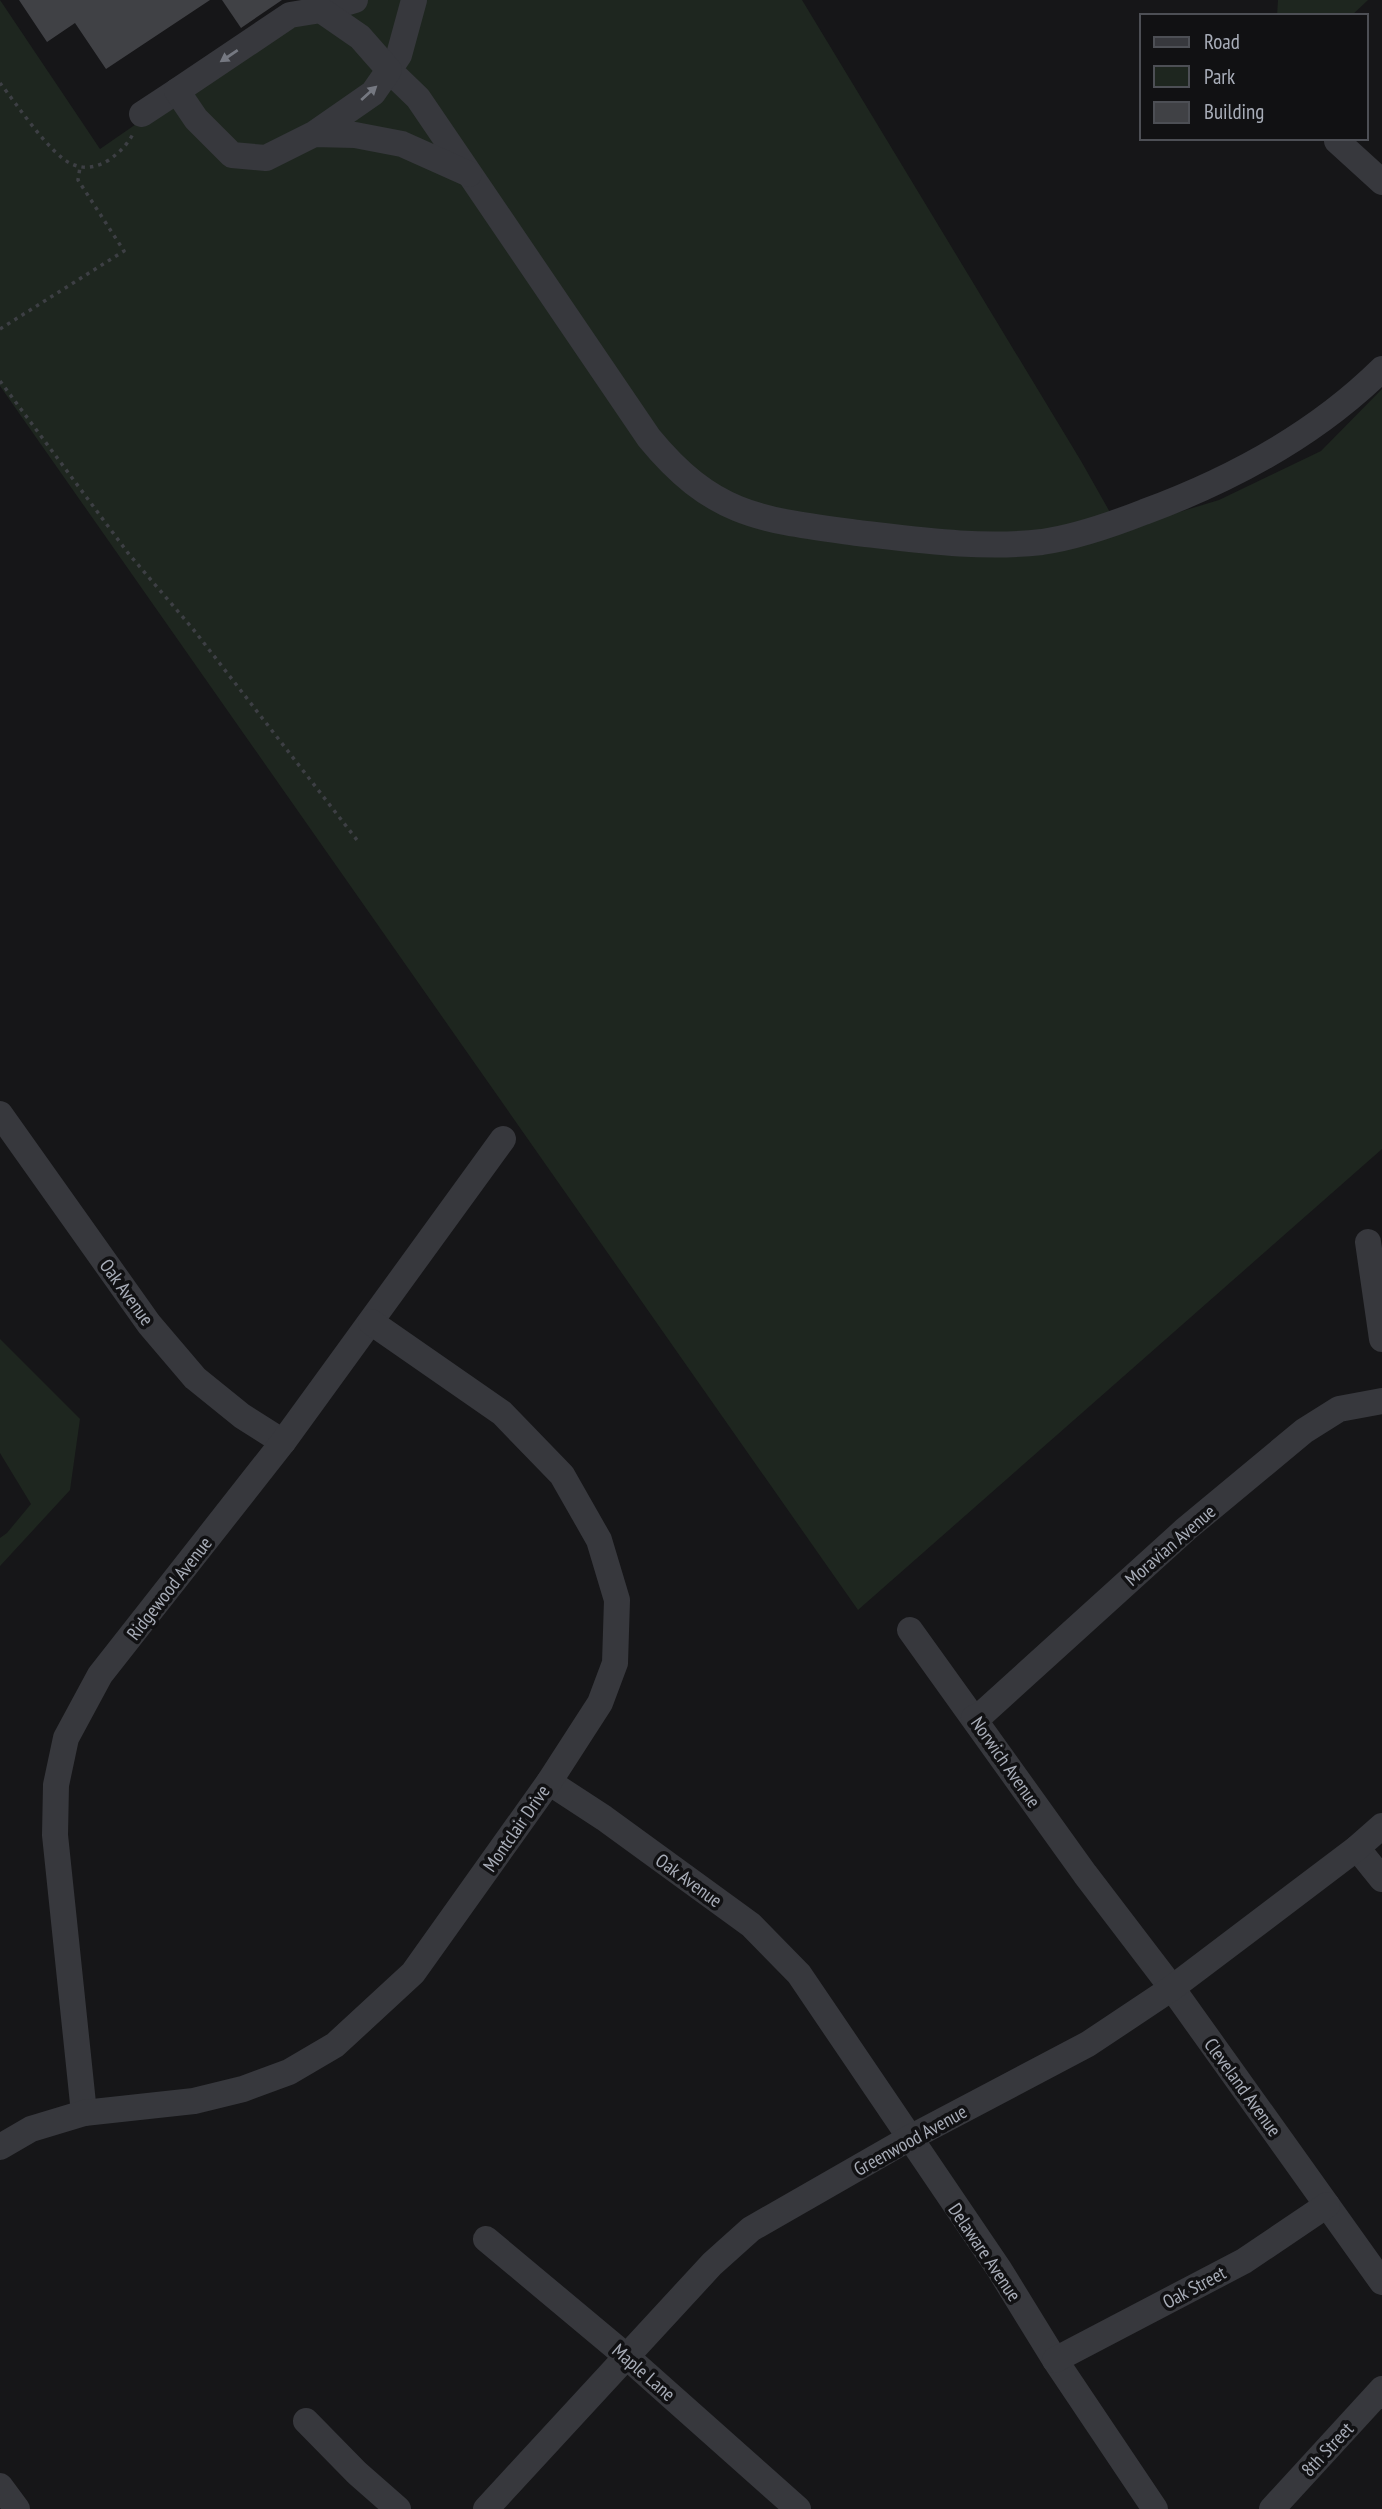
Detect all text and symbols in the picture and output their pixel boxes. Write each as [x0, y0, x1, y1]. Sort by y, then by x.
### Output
legend [1140, 14, 1368, 140]
text: Road [1204, 28, 1240, 55]
one-way arrow [220, 49, 239, 62]
text: Park [1204, 63, 1235, 90]
one-way arrow [360, 86, 377, 102]
text: Building [1204, 98, 1264, 125]
street label: Oak Avenue [95, 1254, 159, 1330]
street label: Moravian Avenue [1120, 1499, 1220, 1591]
street label: Ridgewood Avenue [121, 1531, 217, 1644]
street label: Norwich Avenue [966, 1712, 1046, 1812]
street label: Montclair Drive [477, 1780, 555, 1876]
street label: Oak Avenue [651, 1848, 727, 1912]
street label: Cleveland Avenue [1199, 2033, 1287, 2141]
street label: Greenwood Avenue [849, 2099, 971, 2181]
street label: Delaware Avenue [943, 2198, 1027, 2306]
street label: Oak Street [1158, 2260, 1230, 2314]
street label: Maple Lane [608, 2338, 681, 2406]
street label: 8th Street [1296, 2416, 1359, 2481]

